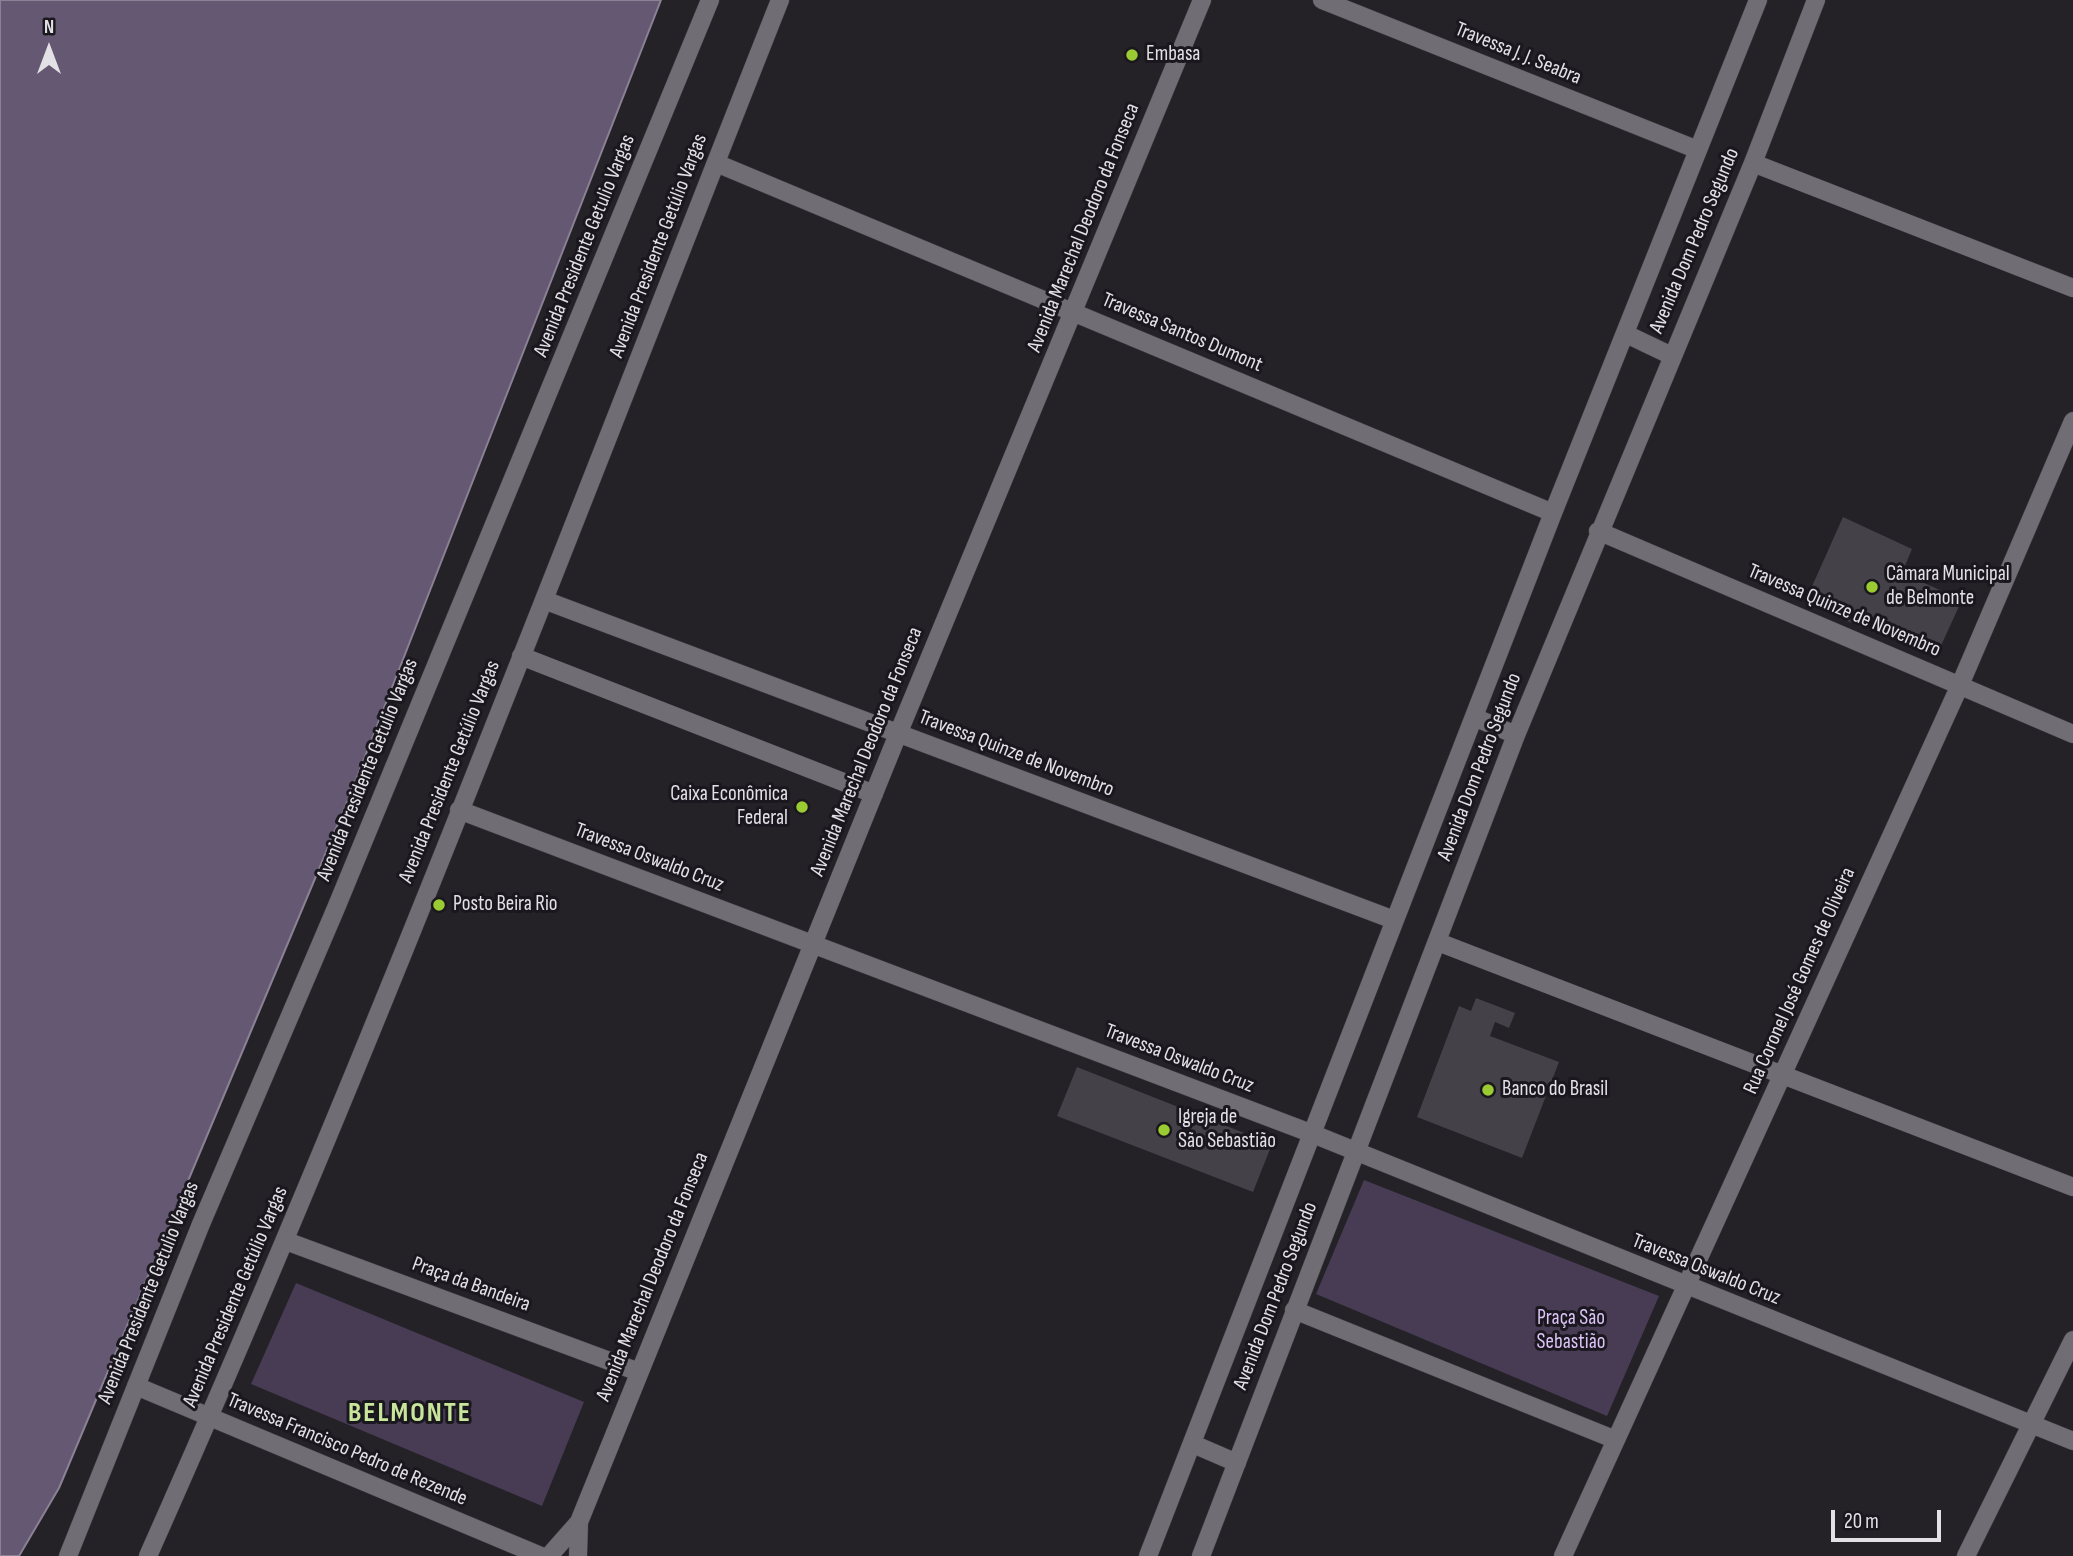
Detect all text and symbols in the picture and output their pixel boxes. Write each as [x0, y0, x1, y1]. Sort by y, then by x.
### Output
north arrow [14, 14, 84, 84]
text: N [44, 16, 54, 39]
street label: Travessa J. J. Seabra [1451, 17, 1585, 91]
place label: Embasa [1146, 42, 1200, 68]
marker: Embasa [1124, 47, 1140, 63]
street label: Avenida Marechal Deodoro da Fonseca [1022, 100, 1146, 356]
street label: Avenida Presidente Getulio Vargas [529, 131, 641, 361]
street label: Avenida Presidente Getúlio Vargas [605, 131, 713, 361]
street label: Avenida Dom Pedro Segundo [1645, 145, 1745, 337]
street label: Travessa Santos Dumont [1098, 288, 1266, 378]
street label: Travessa Quinze de Novembro [1744, 559, 1944, 663]
place label: Câmara Municipal de Belmonte [1886, 562, 2010, 612]
marker: Câmara Municipal de Belmonte [1864, 579, 1880, 595]
street label: Avenida Marechal Deodoro da Fonseca [805, 624, 929, 880]
street label: Avenida Presidente Getulio Vargas [312, 655, 424, 885]
street label: Avenida Presidente Getúlio Vargas [394, 657, 506, 887]
street label: Avenida Dom Pedro Segundo [1433, 670, 1527, 864]
street label: Travessa Quinze de Novembro [915, 705, 1117, 803]
place label: Caixa Econômica Federal [670, 782, 788, 832]
marker: Caixa Econômica Federal [794, 799, 810, 815]
street label: Travessa Oswaldo Cruz [571, 818, 727, 898]
street label: Rua Coronel José Gomes de Oliveira [1739, 864, 1861, 1098]
place label: Posto Beira Rio [453, 892, 558, 918]
marker: Posto Beira Rio [431, 897, 447, 913]
street label: Travessa Oswaldo Cruz [1101, 1019, 1257, 1099]
place label: Banco do Brasil [1502, 1077, 1608, 1103]
marker: Banco do Brasil [1480, 1082, 1496, 1098]
place label: Igreja de São Sebastião [1178, 1105, 1276, 1155]
marker: Igreja de São Sebastião [1156, 1122, 1172, 1138]
street label: Avenida Marechal Deodoro da Fonseca [591, 1149, 715, 1405]
street label: Avenida Presidente Getulio Vargas [93, 1178, 205, 1408]
street label: Avenida Presidente Getúlio Vargas [178, 1183, 294, 1411]
street label: Avenida Dom Pedro Segundo [1229, 1199, 1323, 1393]
street label: Travessa Oswaldo Cruz [1628, 1229, 1784, 1311]
street label: Praça da Bandeira [409, 1252, 533, 1318]
park label: Praça São Sebastião [1537, 1306, 1605, 1356]
street label: Travessa Francisco Pedro de Rezende [223, 1388, 471, 1512]
district label: BELMONTE [349, 1397, 471, 1431]
scale bar [1835, 1496, 1945, 1540]
text: 20 m [1844, 1509, 1879, 1534]

